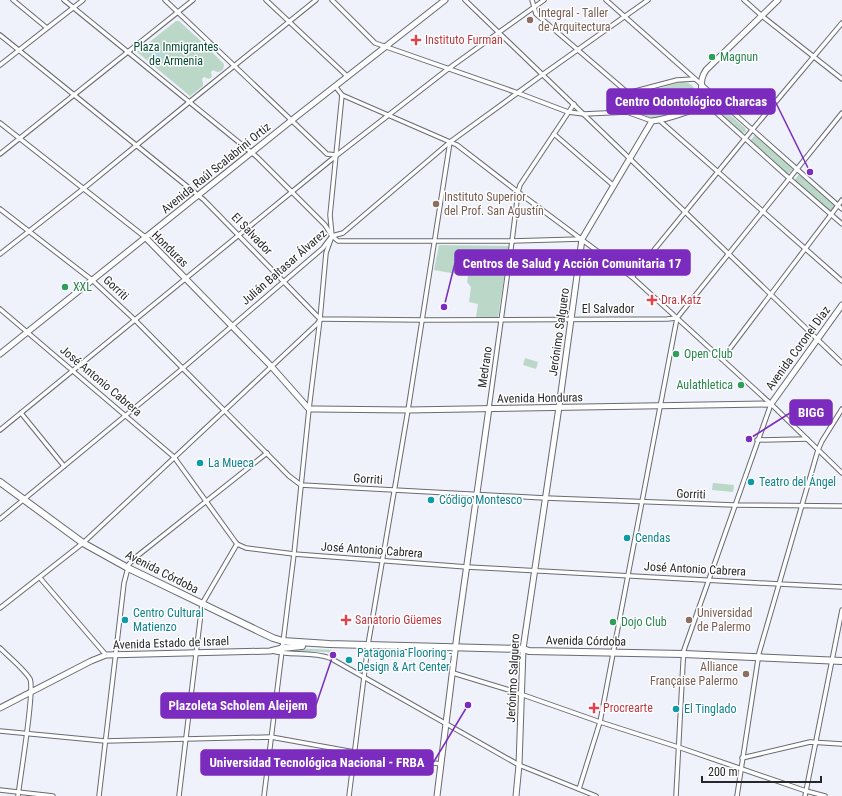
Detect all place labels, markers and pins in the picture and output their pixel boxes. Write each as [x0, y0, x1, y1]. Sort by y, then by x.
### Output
place label: Integral - Taller de Arquitectura [538, 6, 611, 34]
marker: Integral - Taller de Arquitectura [525, 15, 535, 25]
place label: Instituto Furman [425, 33, 503, 47]
marker: Instituto Furman [410, 34, 422, 46]
place label: Magnun [720, 50, 758, 64]
marker: Magnun [707, 52, 717, 62]
callout: Centro Odontológico Charcas [607, 89, 775, 114]
place label: Instituto Superior del Prof. San Agustín [444, 190, 544, 218]
marker: Instituto Superior del Prof. San Agustín [431, 199, 441, 209]
callout: Centros de Salud y Acción Comunitaria 17 [455, 250, 690, 275]
place label: XXL [73, 280, 92, 294]
marker: XXL [60, 282, 70, 292]
place label: Dra.Katz [661, 293, 701, 307]
marker: Dra.Katz [646, 294, 658, 306]
place label: Open Club [684, 347, 733, 361]
marker: Open Club [671, 349, 681, 359]
place label: Aulathletica [677, 378, 733, 392]
marker: Aulathletica [736, 380, 746, 390]
callout: BIGG [790, 400, 832, 425]
place label: La Mueca [208, 456, 254, 470]
marker: La Mueca [195, 458, 205, 468]
place label: Teatro del Ángel [759, 474, 836, 489]
marker: Teatro del Ángel [746, 477, 756, 487]
place label: Código Montesco [439, 493, 522, 507]
marker: Código Montesco [426, 495, 436, 505]
place label: Cendas [635, 531, 670, 545]
marker: Cendas [622, 533, 632, 543]
place label: Centro Cultural Matienzo [133, 606, 204, 634]
place label: Universidad de Palermo [697, 606, 753, 634]
place label: Sanatorio Güemes [355, 613, 442, 627]
marker: Sanatorio Güemes [340, 614, 352, 626]
marker: Centro Cultural Matienzo [120, 615, 130, 625]
place label: Dojo Club [621, 615, 667, 629]
marker: Universidad de Palermo [684, 615, 694, 625]
marker: Dojo Club [608, 617, 618, 627]
place label: Patagonia Flooring - Design & Art Center [357, 646, 452, 674]
marker: Patagonia Flooring - Design & Art Center [344, 655, 354, 665]
place label: Alliance Française Palermo [650, 660, 738, 688]
marker: Alliance Française Palermo [741, 669, 751, 679]
callout: Plazoleta Scholem Aleijem [161, 693, 316, 718]
place label: Procrearte [603, 701, 653, 715]
marker: Procrearte [588, 702, 600, 714]
place label: El Tinglado [684, 702, 736, 716]
marker: El Tinglado [671, 704, 681, 714]
callout: Universidad Tecnológica Nacional - FRBA [201, 750, 433, 775]

